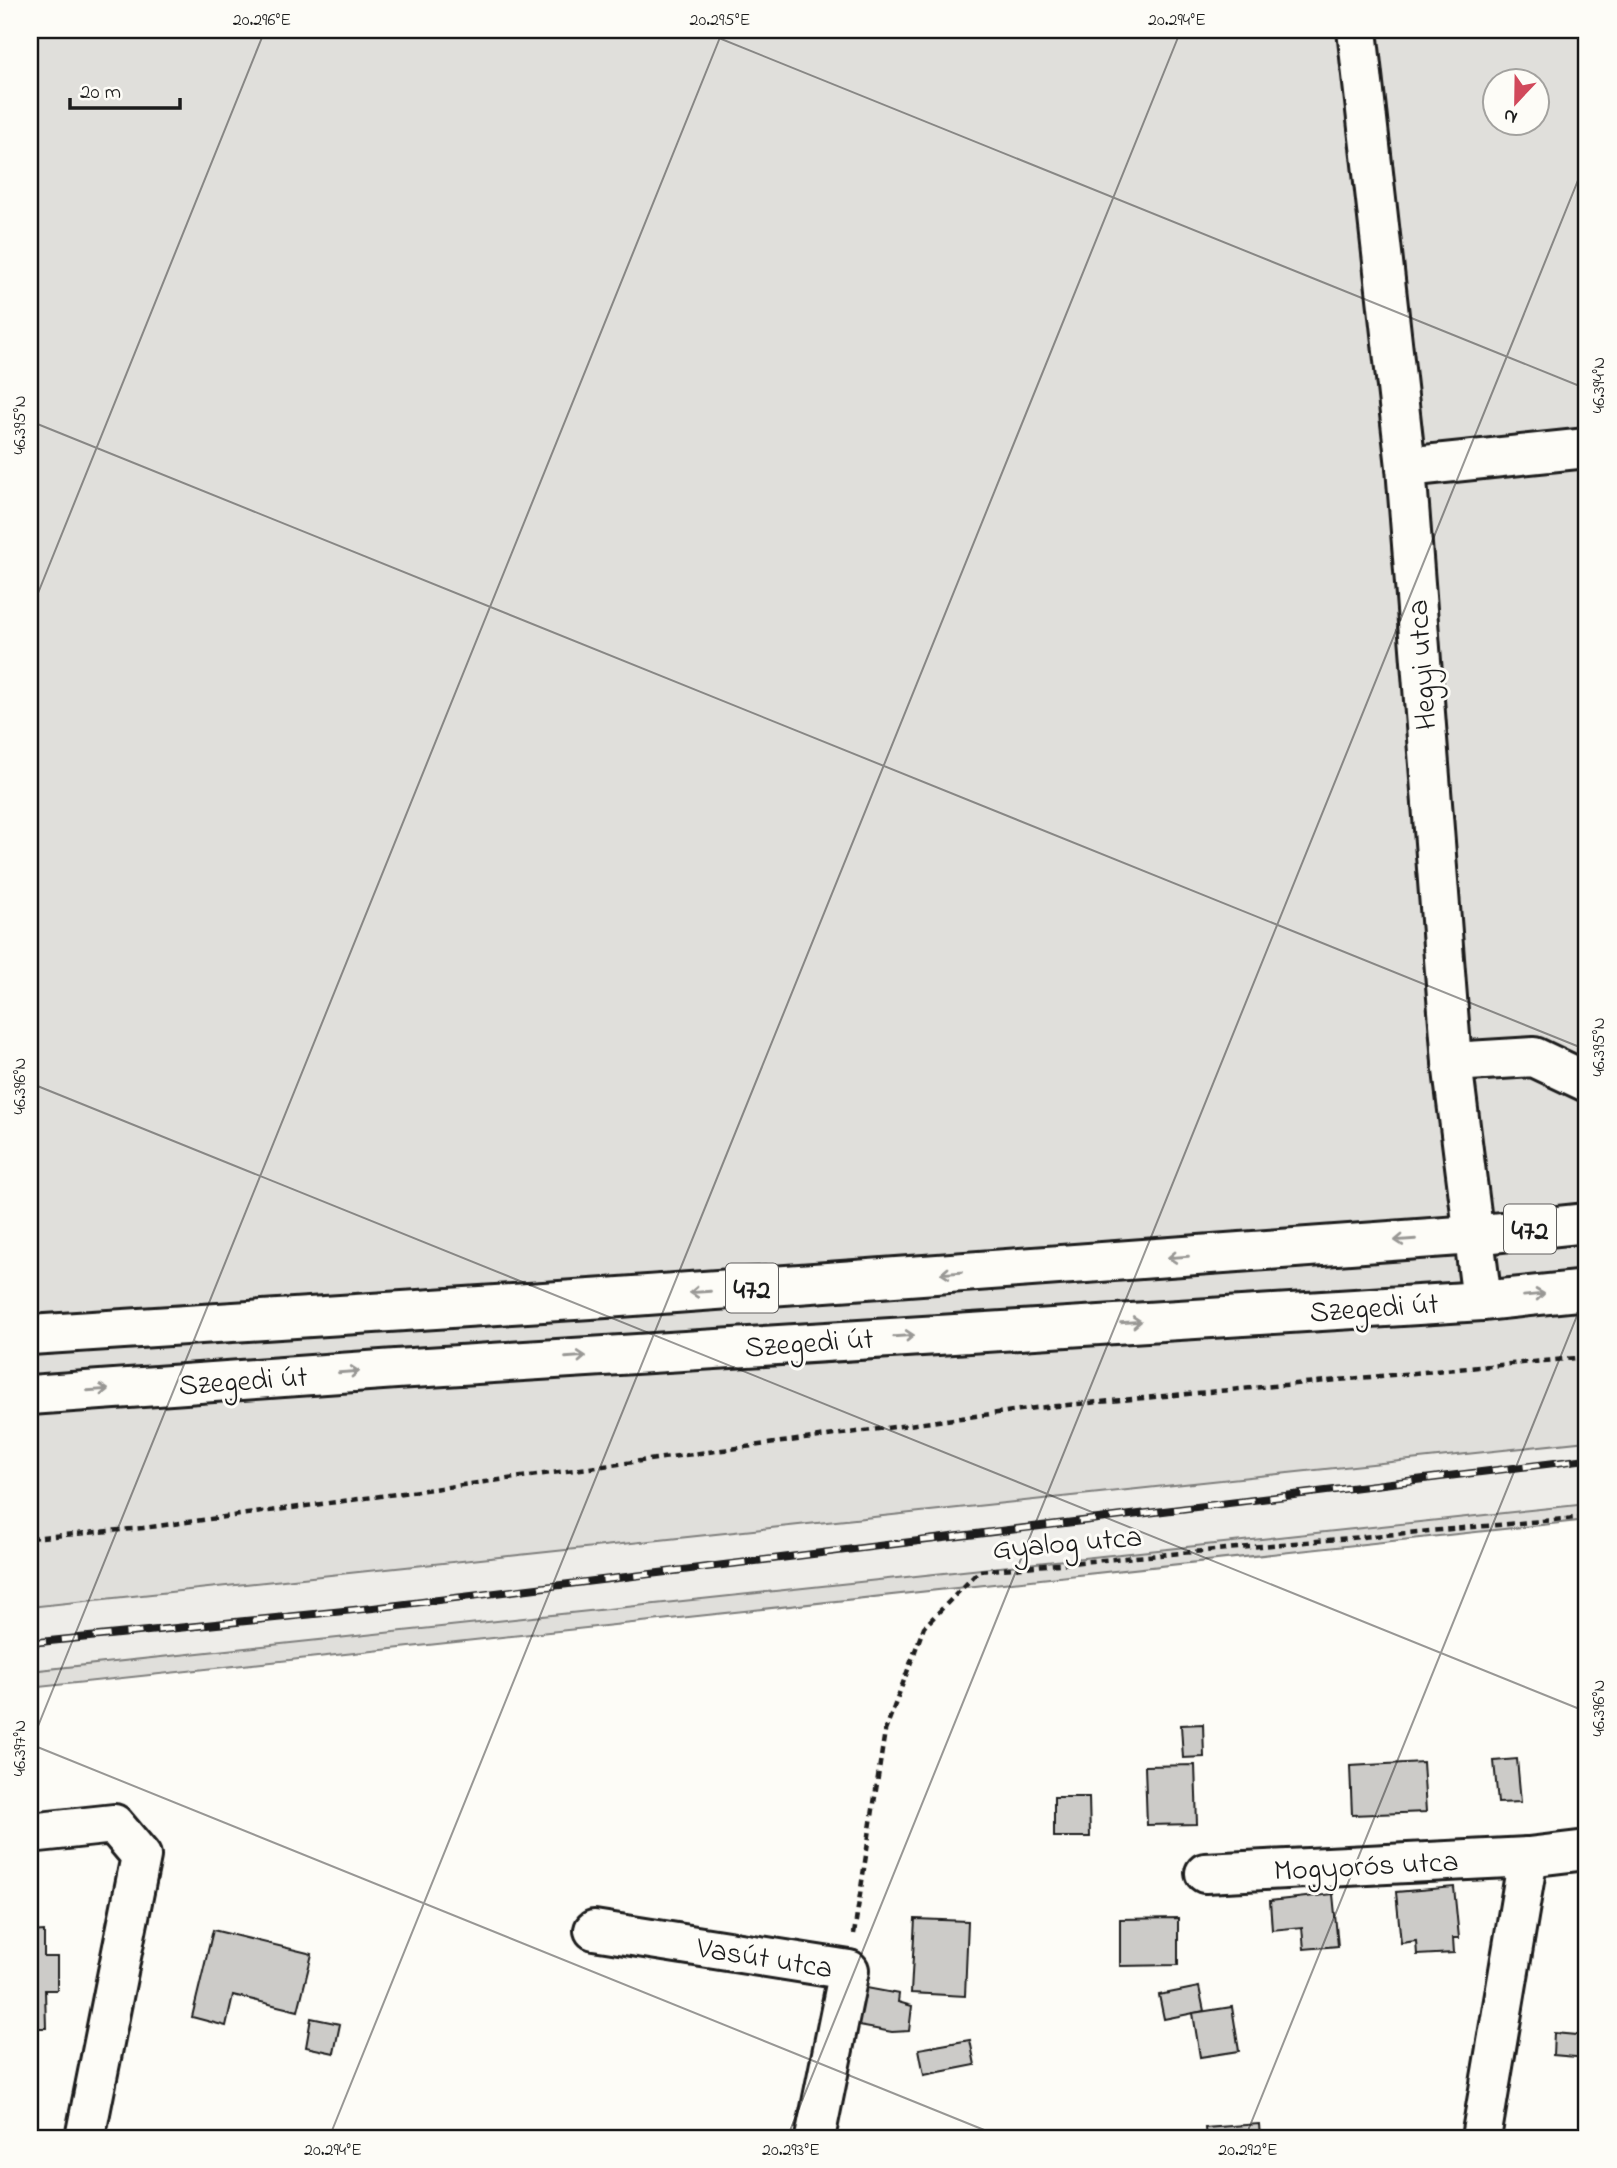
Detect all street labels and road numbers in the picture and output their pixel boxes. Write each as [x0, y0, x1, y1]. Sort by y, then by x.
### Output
street label: Hegyi utca [1397, 598, 1450, 731]
road number: 472 [1504, 1204, 1556, 1254]
road number: 472 [726, 1264, 778, 1312]
street label: Szegedi út [1308, 1284, 1440, 1336]
street label: Szegedi út [743, 1319, 875, 1371]
street label: Szegedi út [177, 1357, 309, 1409]
street label: Gyalog utca [991, 1517, 1144, 1573]
street label: Mogyorós utca [1273, 1841, 1460, 1895]
street label: Vasút utca [692, 1927, 836, 1992]

